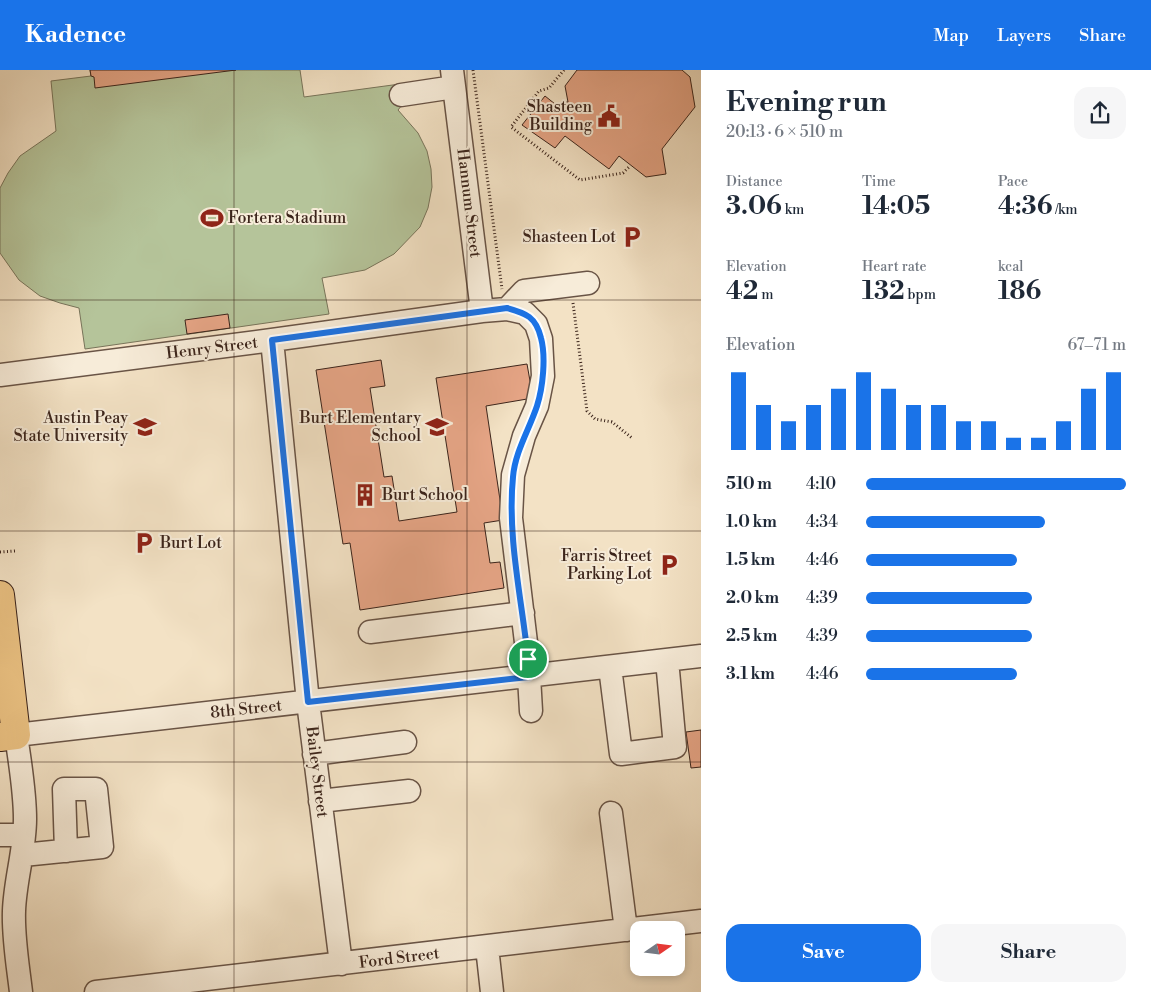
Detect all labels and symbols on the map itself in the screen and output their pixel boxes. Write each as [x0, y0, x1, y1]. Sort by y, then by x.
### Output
place label: Shasteen Building [527, 97, 593, 135]
public building icon: Shasteen Building [596, 103, 622, 129]
street label: Hannum Street [452, 147, 486, 259]
sports icon: Fortera Stadium [199, 205, 225, 231]
place label: Fortera Stadium [228, 208, 346, 228]
parking icon: Shasteen Lot [619, 224, 645, 250]
place label: Shasteen Lot [522, 227, 616, 247]
street label: Henry Street [165, 332, 259, 364]
place label: Austin Peay State University [13, 408, 128, 446]
place label: Burt Elementary School [299, 408, 421, 446]
school or university icon: Austin Peay State University [132, 414, 158, 440]
school or university icon: Burt Elementary School [424, 414, 450, 440]
building icon: Burt School [352, 482, 378, 508]
place label: Burt School [381, 485, 468, 505]
parking icon: Burt Lot [131, 530, 157, 556]
place label: Burt Lot [159, 533, 222, 553]
place label: Farris Street Parking Lot [561, 546, 652, 584]
parking icon: Farris Street Parking Lot [656, 552, 682, 578]
pin [507, 638, 549, 680]
street label: 8th Street [209, 695, 283, 723]
street label: Bailey Street [301, 724, 333, 819]
north arrow [630, 921, 685, 976]
street label: Ford Street [358, 943, 441, 973]

